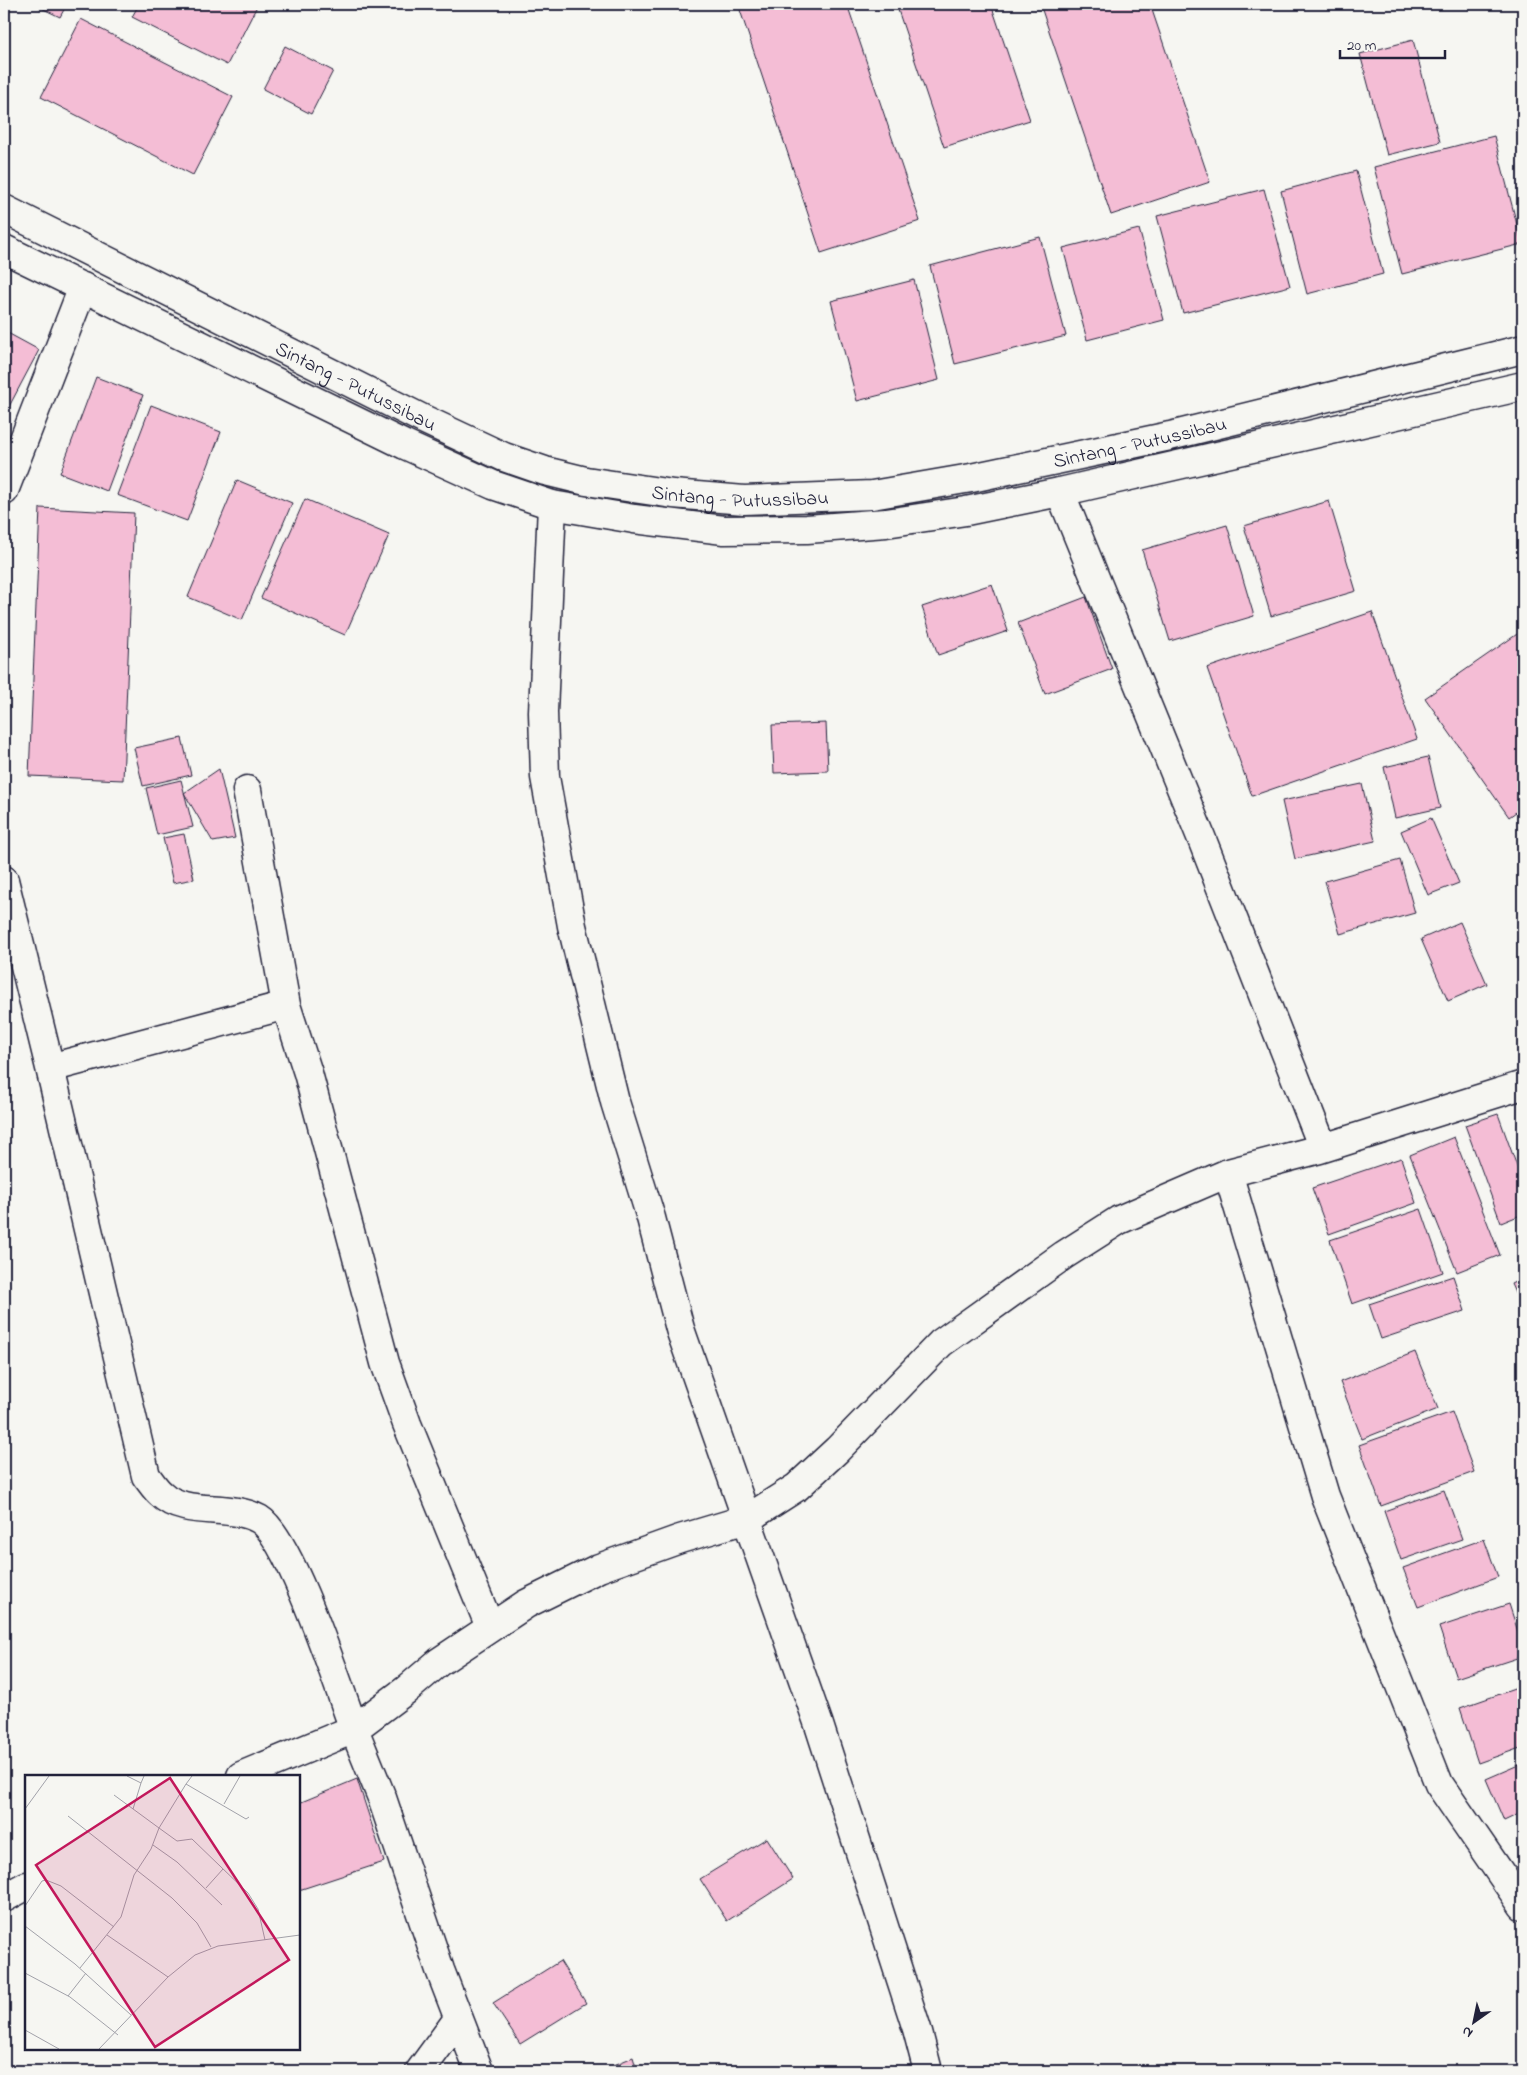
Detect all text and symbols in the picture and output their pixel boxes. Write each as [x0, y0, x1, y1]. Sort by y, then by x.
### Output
scale bar [1340, 28, 1444, 60]
text: 20 m [1347, 35, 1377, 57]
street label: Sintang - Putussibau [270, 335, 441, 440]
street label: Sintang - Putussibau [1051, 411, 1230, 477]
street label: Sintang - Putussibau [650, 479, 829, 517]
inset map [25, 1775, 300, 2050]
north arrow [1450, 1998, 1500, 2048]
text: N [1458, 2020, 1477, 2043]

